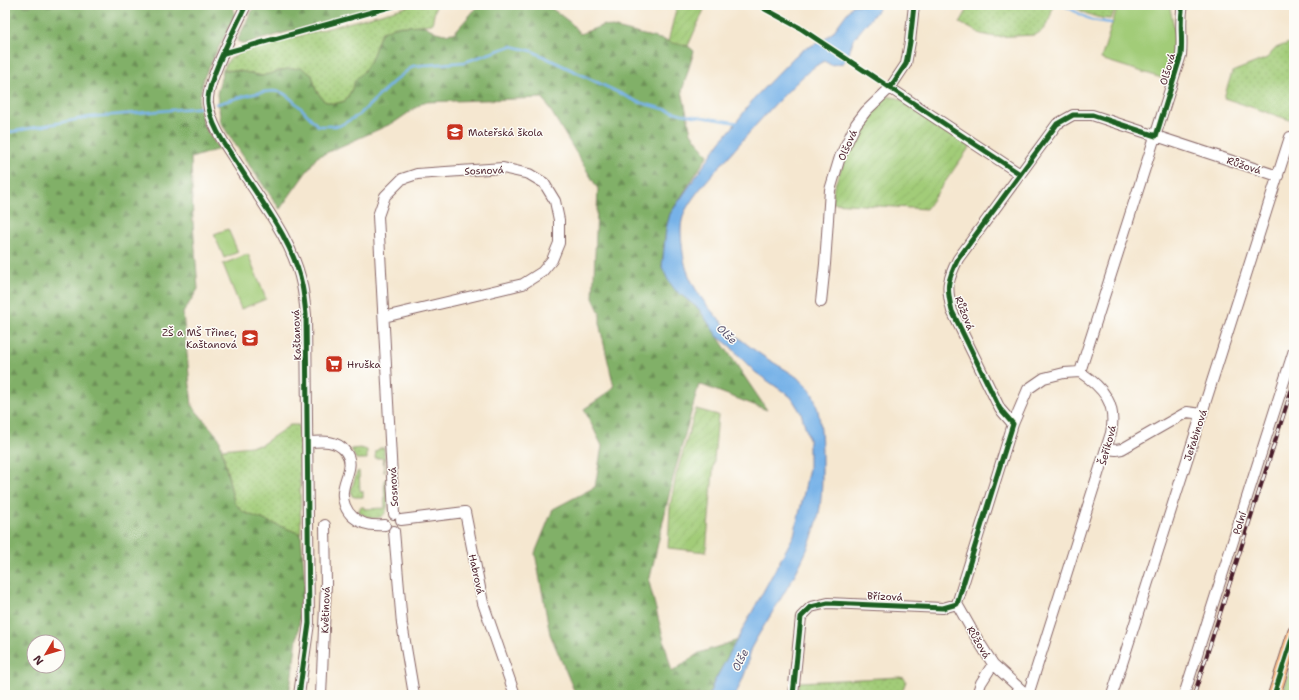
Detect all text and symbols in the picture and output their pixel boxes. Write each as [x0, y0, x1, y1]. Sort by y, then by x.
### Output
street label: Olšová [1157, 51, 1178, 87]
school or university icon: Mateřská škola [445, 122, 465, 142]
place label: Mateřská škola [468, 126, 543, 139]
street label: Olšová [835, 127, 860, 163]
street label: Růžová [1225, 154, 1263, 177]
street label: Sosnová [464, 163, 505, 178]
street label: Růžová [952, 294, 977, 333]
street label: Kaštanová [289, 309, 304, 361]
water label: Olše [713, 321, 740, 348]
place label: ZŠ a MŠ Třinec, Kaštanová [162, 326, 238, 351]
school or university icon: ZŠ a MŠ Třinec, Kaštanová [240, 328, 260, 348]
supermarket icon: Hruška [324, 354, 344, 374]
place label: Hruška [347, 358, 382, 371]
street label: Jeřabinová [1181, 407, 1210, 463]
street label: Šeříková [1096, 423, 1119, 466]
street label: Sosnová [386, 466, 401, 507]
street label: Polní [1230, 510, 1249, 536]
street label: Habrová [466, 553, 487, 596]
street label: Květinová [318, 586, 333, 634]
street label: Břízová [867, 589, 904, 604]
street label: Růžová [964, 624, 994, 661]
north arrow [26, 634, 66, 674]
water label: Olše [729, 647, 752, 674]
text: N [30, 652, 47, 668]

